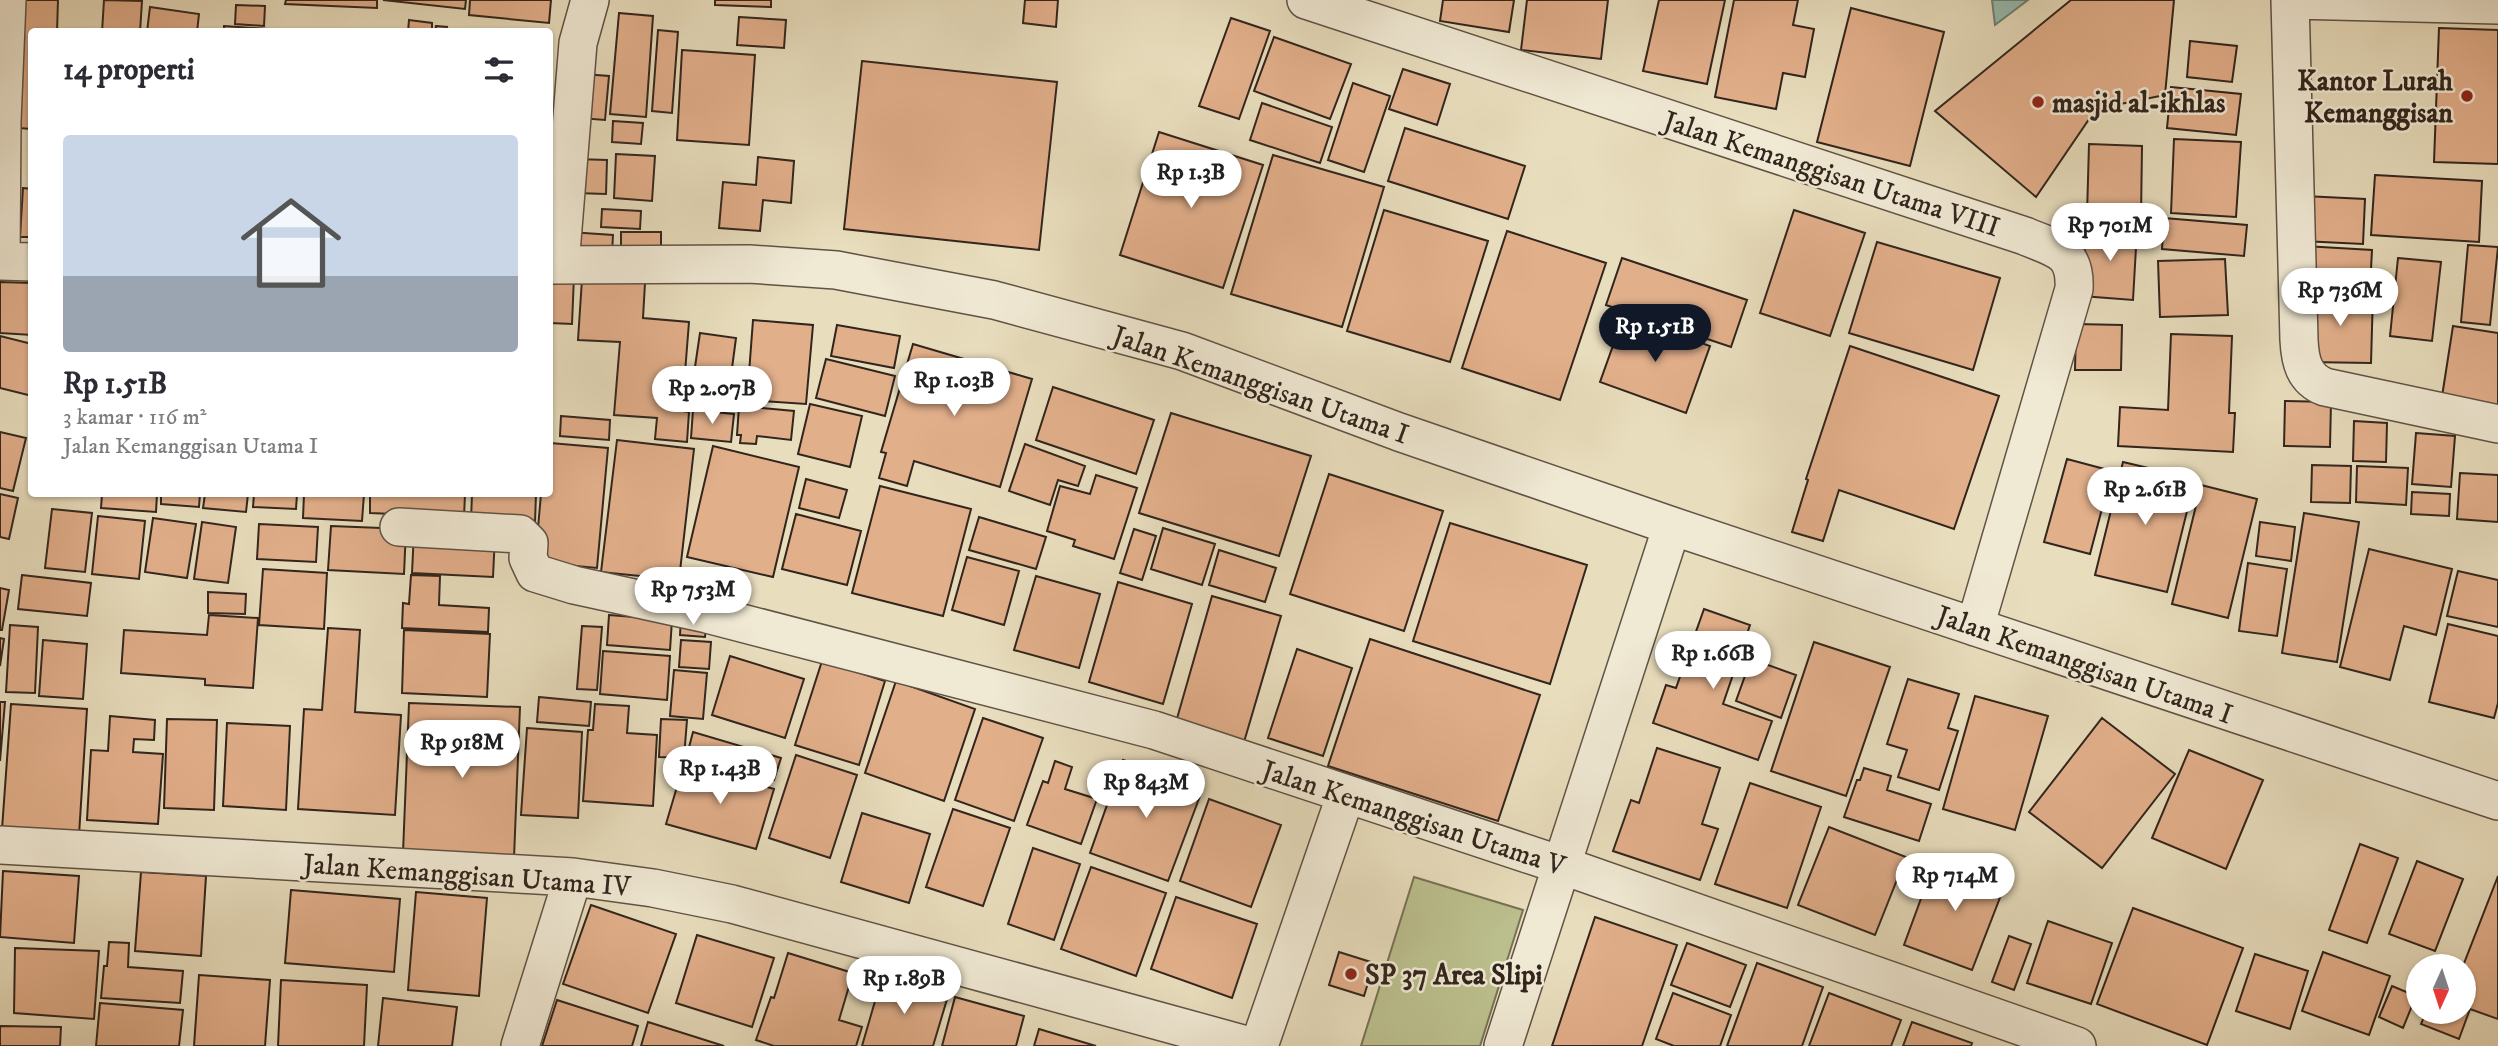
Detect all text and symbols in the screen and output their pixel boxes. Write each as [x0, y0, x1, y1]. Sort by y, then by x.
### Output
icon: filters [480, 51, 518, 89]
text: 14 properti [63, 52, 194, 89]
place label: Kantor Lurah Kemanggisan [2297, 64, 2453, 131]
place label: masjid al-ikhlas [2052, 86, 2226, 121]
marker: Kantor Lurah Kemanggisan [2459, 88, 2475, 104]
marker: masjid al-ikhlas [2030, 94, 2046, 110]
street label: Jalan Kemanggisan Utama VIII [1656, 103, 2004, 245]
pin: Rp 1.3B [1126, 150, 1256, 210]
text: Rp 1.3B [1157, 158, 1225, 187]
icon: home [228, 180, 354, 306]
pin: Rp 701M [2045, 204, 2175, 263]
text: Rp 701M [2067, 211, 2153, 240]
pin: Rp 736M [2275, 268, 2405, 328]
text: Rp 736M [2297, 276, 2383, 305]
pin: Rp 1.51B [1583, 304, 1727, 364]
text: Rp 1.51B [1615, 312, 1695, 341]
street label: Jalan Kemanggisan Utama I [1105, 317, 1413, 453]
pin: Rp 1.03B [882, 358, 1026, 418]
text: Rp 1.51B [63, 366, 167, 403]
pin: Rp 2.07B [640, 366, 784, 426]
text: Rp 1.03B [913, 366, 995, 395]
text: Rp 2.07B [668, 374, 756, 403]
text: 3 kamar · 116 m² [63, 403, 206, 432]
text: Jalan Kemanggisan Utama I [63, 432, 318, 461]
pin: Rp 2.61B [2073, 468, 2217, 527]
text: Rp 2.61B [2103, 475, 2187, 504]
pin: Rp 753M [628, 568, 758, 627]
text: Rp 753M [651, 575, 735, 604]
street label: Jalan Kemanggisan Utama I [1929, 597, 2237, 733]
pin: Rp 1.66B [1641, 632, 1785, 691]
text: Rp 1.66B [1671, 639, 1755, 668]
pin: Rp 918M [397, 720, 527, 780]
text: Rp 918M [420, 728, 504, 757]
pin: Rp 1.43B [648, 746, 792, 806]
street label: Jalan Kemanggisan Utama V [1255, 752, 1571, 884]
text: Rp 1.43B [679, 754, 761, 783]
pin: Rp 843M [1081, 760, 1211, 820]
text: Rp 843M [1103, 768, 1189, 797]
street label: Jalan Kemanggisan Utama IV [299, 846, 633, 904]
pin: Rp 714M [1890, 853, 2020, 913]
text: Rp 714M [1912, 861, 1998, 890]
north arrow [2406, 954, 2476, 1024]
map controls [2406, 954, 2476, 1024]
pin: Rp 1.89B [832, 956, 976, 1016]
place label: SP 37 Area Slipi [1365, 958, 1542, 993]
text: Rp 1.89B [862, 964, 946, 993]
marker: SP 37 Area Slipi [1343, 966, 1359, 982]

